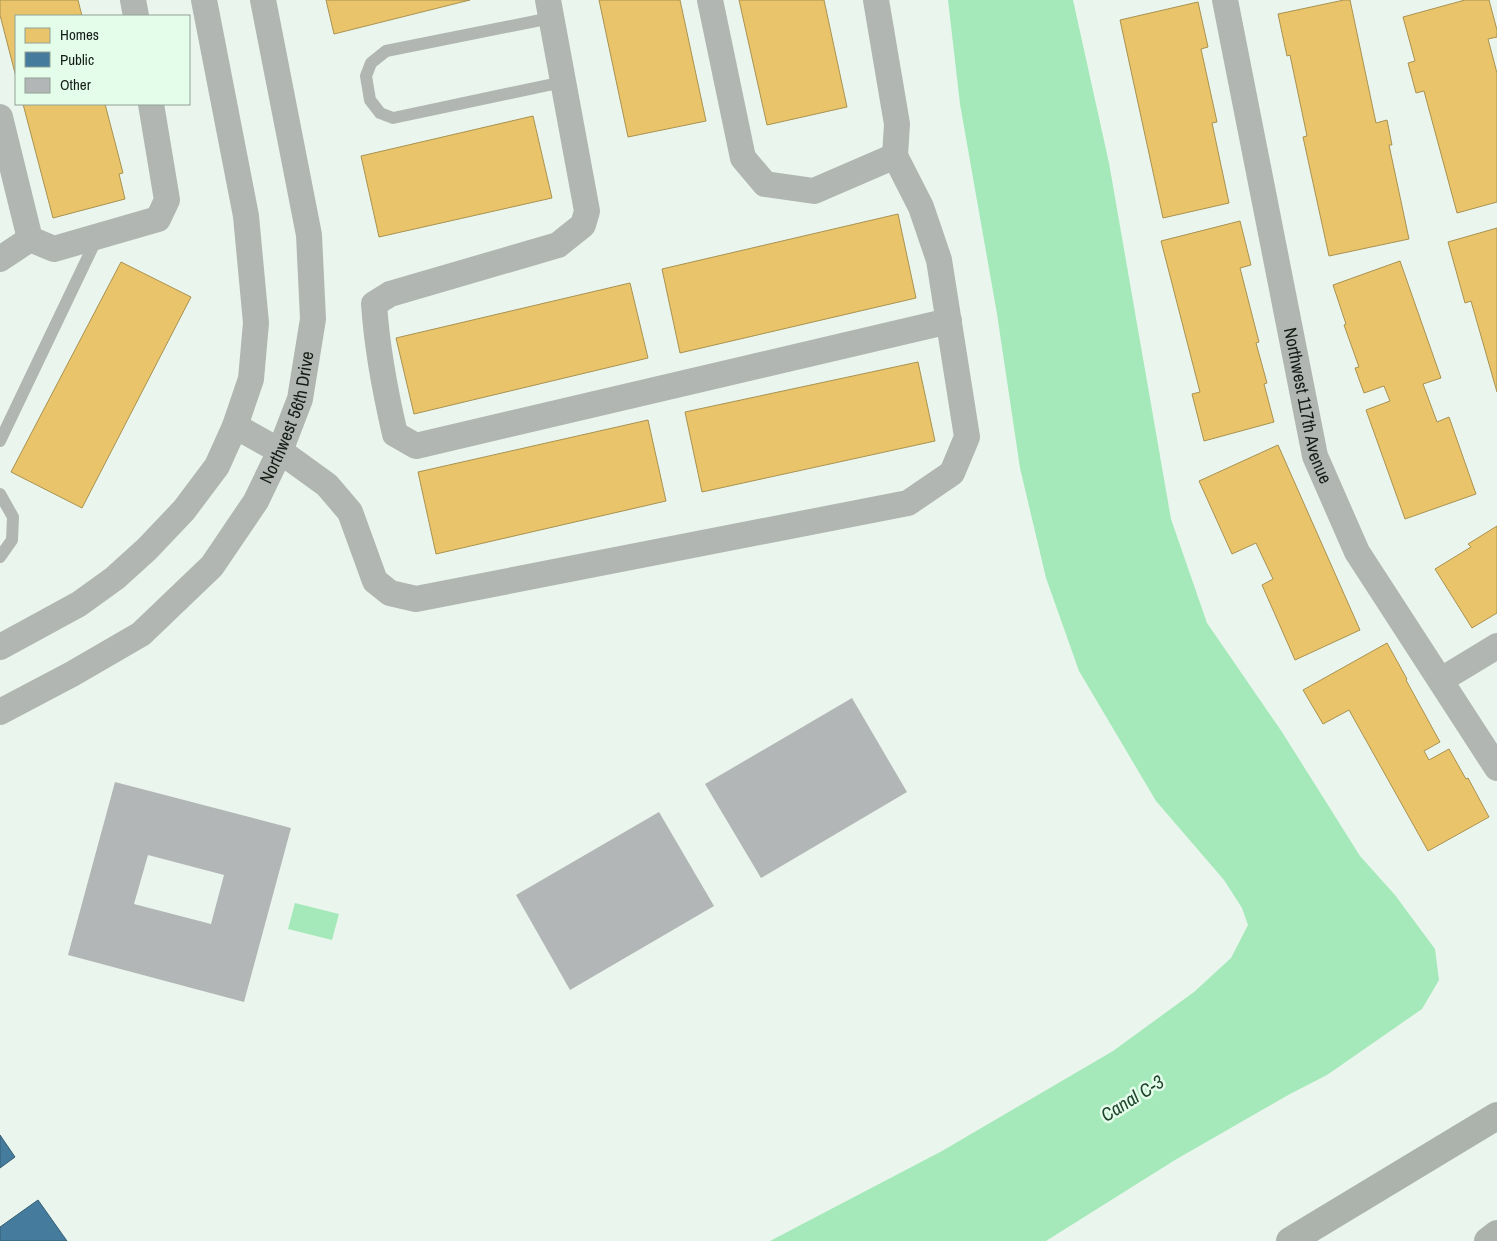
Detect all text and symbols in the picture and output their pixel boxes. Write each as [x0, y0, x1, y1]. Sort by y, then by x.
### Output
legend [15, 15, 190, 105]
text: Homes [60, 24, 99, 45]
text: Public [60, 49, 94, 70]
text: Other [60, 74, 91, 95]
street label: Northwest 117th Avenue [1278, 325, 1339, 487]
street label: Northwest 56th Drive [253, 349, 320, 488]
water label: Canal C-3 [1095, 1068, 1169, 1128]

